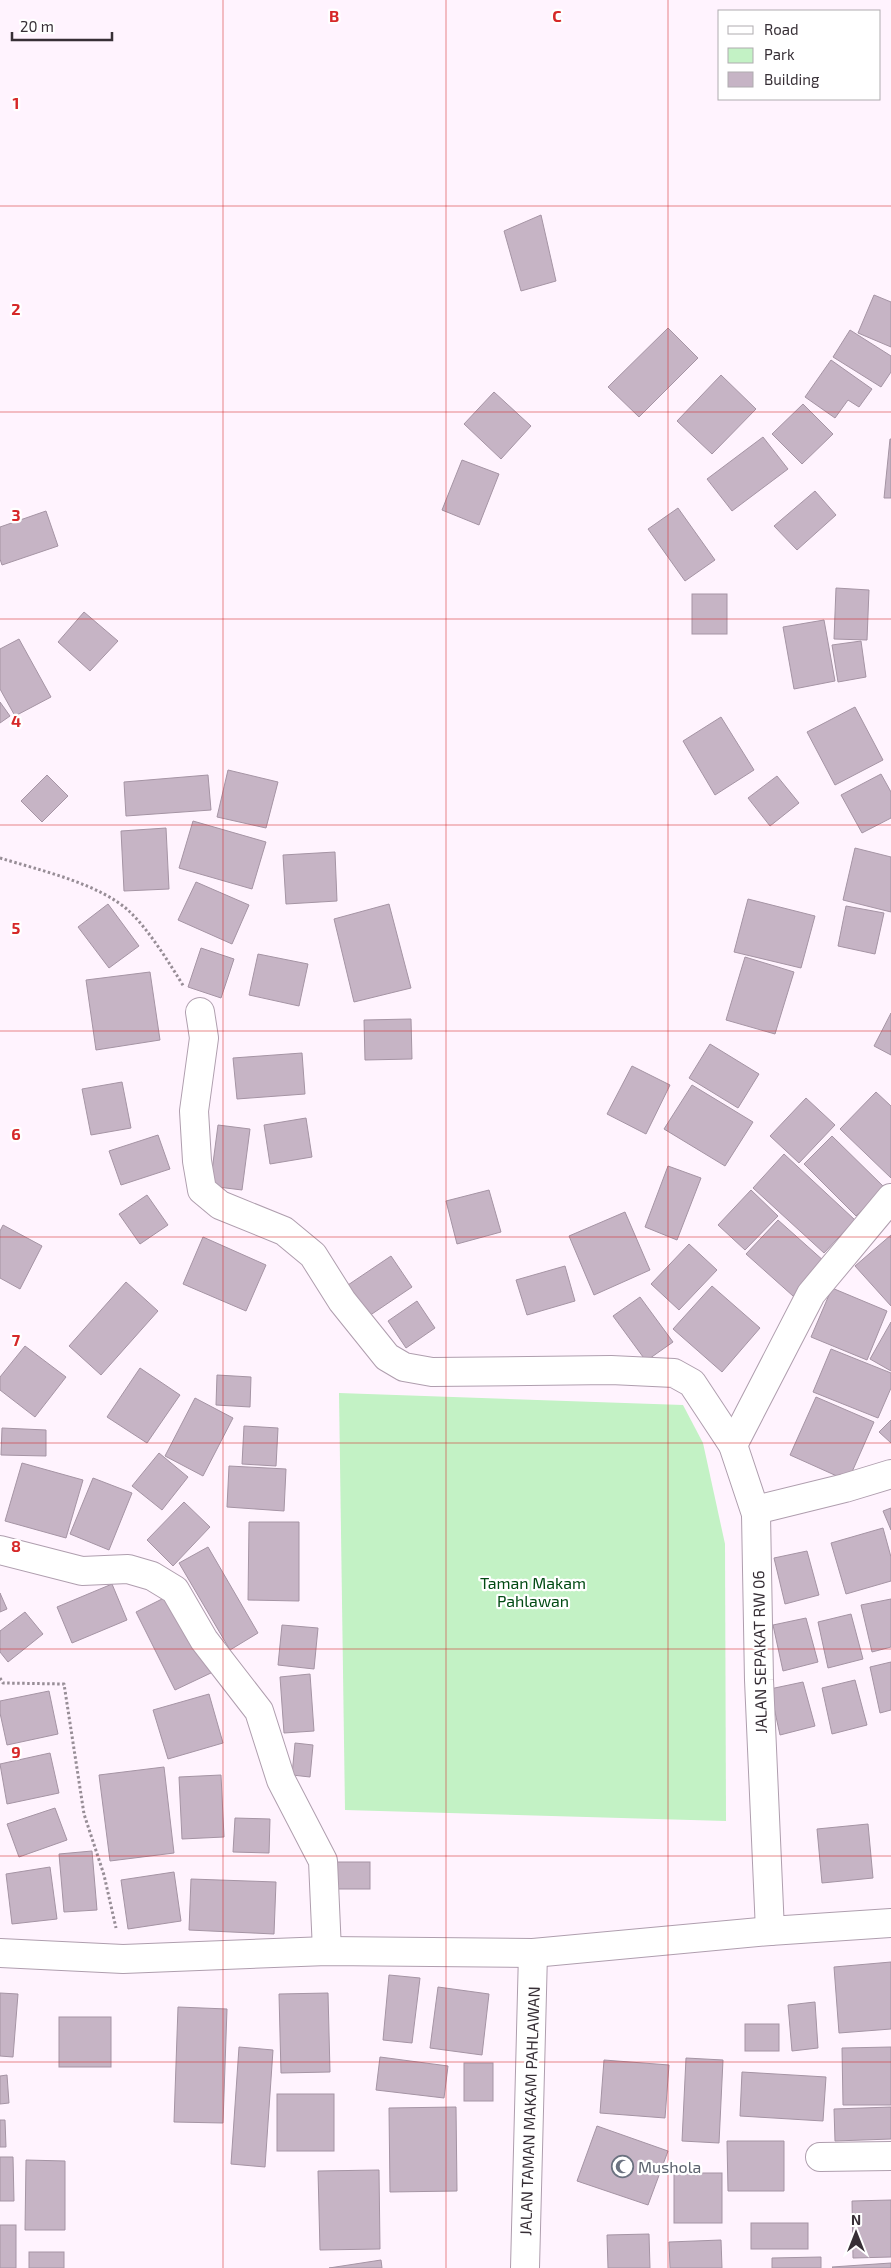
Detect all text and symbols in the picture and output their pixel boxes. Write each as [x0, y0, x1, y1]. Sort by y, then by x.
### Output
text: B [329, 6, 339, 25]
text: C [552, 6, 562, 25]
scale bar [12, 10, 112, 42]
legend [718, 10, 881, 100]
text: 20 m [20, 17, 54, 35]
text: Road [764, 20, 799, 38]
text: Park [764, 45, 795, 63]
text: Building [764, 70, 820, 88]
text: 1 [13, 93, 19, 112]
text: 2 [11, 299, 21, 318]
text: 3 [11, 505, 21, 524]
text: 4 [11, 711, 21, 730]
text: 5 [12, 918, 21, 937]
text: 6 [11, 1124, 21, 1143]
text: 7 [12, 1330, 21, 1349]
text: 8 [11, 1536, 21, 1555]
street label: JALAN SEPAKAT RW 06 [748, 1570, 770, 1734]
park label: Taman Makam Pahlawan [480, 1573, 586, 1610]
text: 9 [11, 1742, 21, 1761]
street label: JALAN TAMAN MAKAM PAHLAWAN [515, 1986, 543, 2236]
mosque icon: Mushola [610, 2154, 634, 2178]
place label: Mushola [638, 2157, 701, 2176]
north arrow [831, 2208, 881, 2258]
text: N [851, 2211, 861, 2228]

